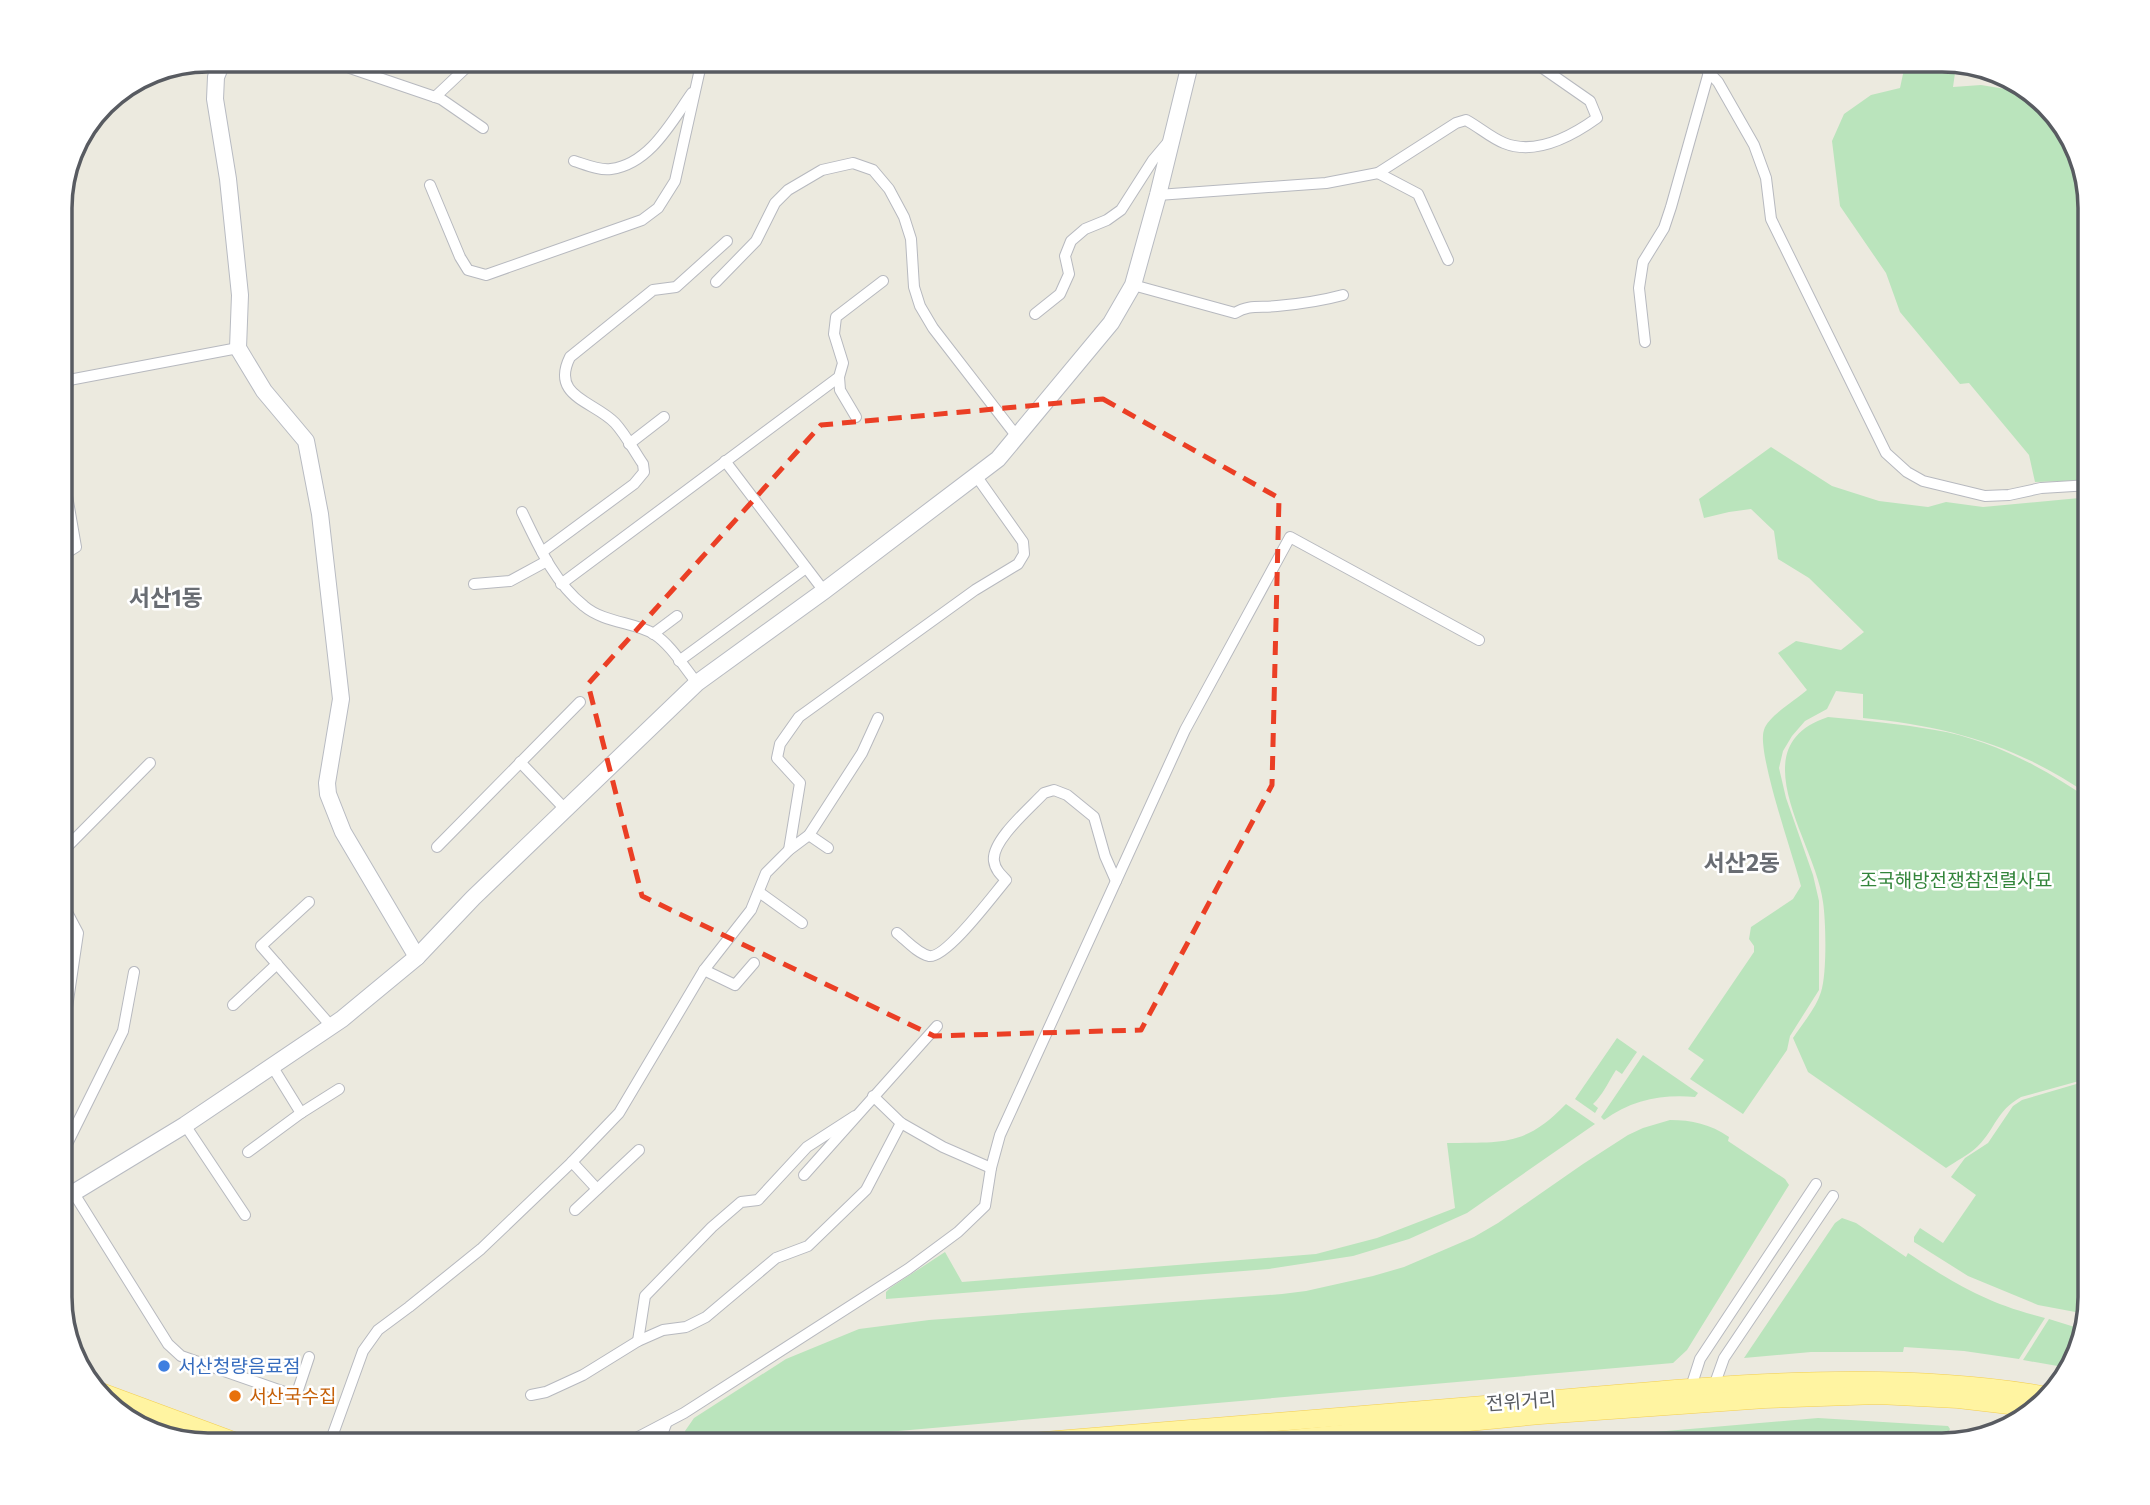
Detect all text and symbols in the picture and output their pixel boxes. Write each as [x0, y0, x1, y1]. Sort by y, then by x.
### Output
district label: 서산1동 [129, 583, 203, 611]
district label: 서산2동 [1704, 848, 1780, 876]
park label: 조국해방전쟁참전렬사묘 [1860, 868, 2052, 891]
place label: 서산청량음료점 [178, 1354, 300, 1377]
marker: 서산청량음료점 [156, 1358, 172, 1374]
place label: 서산국수집 [249, 1384, 336, 1407]
street label: 전위거리 [1485, 1387, 1557, 1414]
marker: 서산국수집 [227, 1388, 243, 1404]

